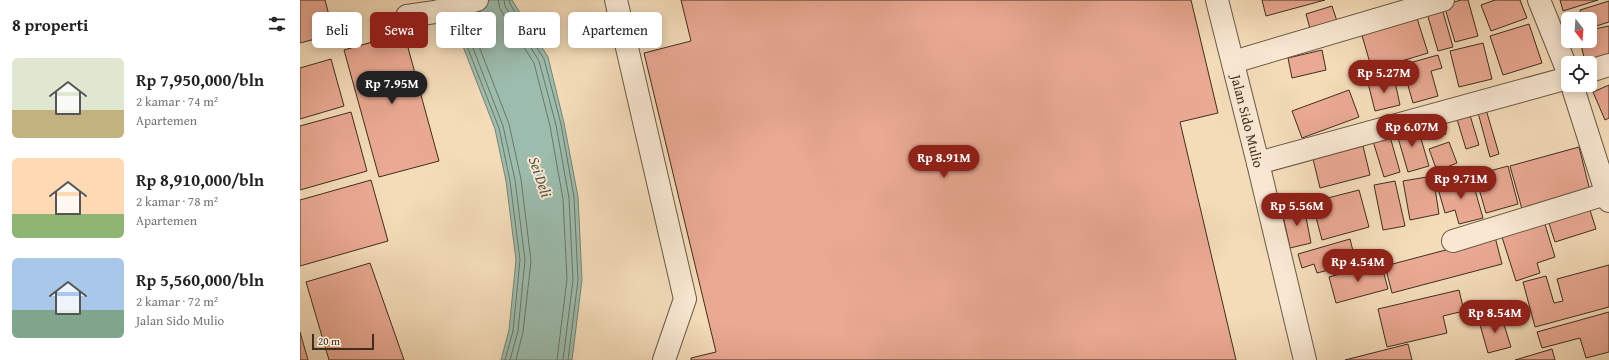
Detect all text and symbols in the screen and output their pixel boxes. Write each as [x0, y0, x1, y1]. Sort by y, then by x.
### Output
text: 8 properti [12, 12, 88, 37]
chip: Beli [312, 12, 362, 48]
chip: Sewa [370, 12, 428, 48]
chip: Filter [436, 12, 496, 48]
chip: Baru [504, 12, 560, 48]
chip: Apartemen [568, 12, 662, 48]
north arrow [1561, 12, 1597, 48]
map controls [1561, 12, 1597, 92]
icon: filters [266, 13, 288, 35]
button: locate [1561, 56, 1597, 92]
pin: Rp 5.27M [1343, 60, 1425, 94]
text: Rp 5.27M [1357, 63, 1411, 82]
text: Rp 7,950,000/bln [136, 67, 264, 92]
pin: Rp 7.95M [351, 71, 433, 105]
street label: Jalan Sido Mulio [1226, 71, 1269, 170]
icon: home [44, 74, 92, 122]
text: Rp 7.95M [365, 74, 419, 93]
text: 2 kamar · 74 m² [136, 92, 218, 111]
text: Apartemen [136, 111, 197, 130]
pin: Rp 6.07M [1371, 114, 1453, 148]
text: Rp 6.07M [1385, 117, 1439, 136]
pin: Rp 8.91M [903, 145, 985, 179]
text: Rp 8.91M [917, 148, 971, 167]
water label: Sei Deli [524, 154, 557, 200]
pin: Rp 9.71M [1420, 166, 1502, 200]
text: Rp 8,910,000/bln [136, 167, 264, 192]
text: Rp 9.71M [1434, 169, 1488, 188]
icon: home [44, 174, 92, 222]
text: 2 kamar · 78 m² [136, 192, 218, 211]
pin: Rp 5.56M [1256, 193, 1338, 227]
text: Rp 5.56M [1270, 196, 1324, 215]
text: Apartemen [136, 211, 197, 230]
pin: Rp 4.54M [1317, 249, 1399, 283]
text: Rp 4.54M [1331, 252, 1385, 271]
text: Rp 5,560,000/bln [136, 267, 264, 292]
icon: home [44, 274, 92, 322]
text: 2 kamar · 72 m² [136, 292, 218, 311]
pin: Rp 8.54M [1454, 300, 1536, 334]
text: Rp 8.54M [1468, 303, 1522, 322]
text: Jalan Sido Mulio [136, 311, 224, 330]
scale bar [312, 332, 374, 351]
text: 20 m [318, 333, 340, 349]

